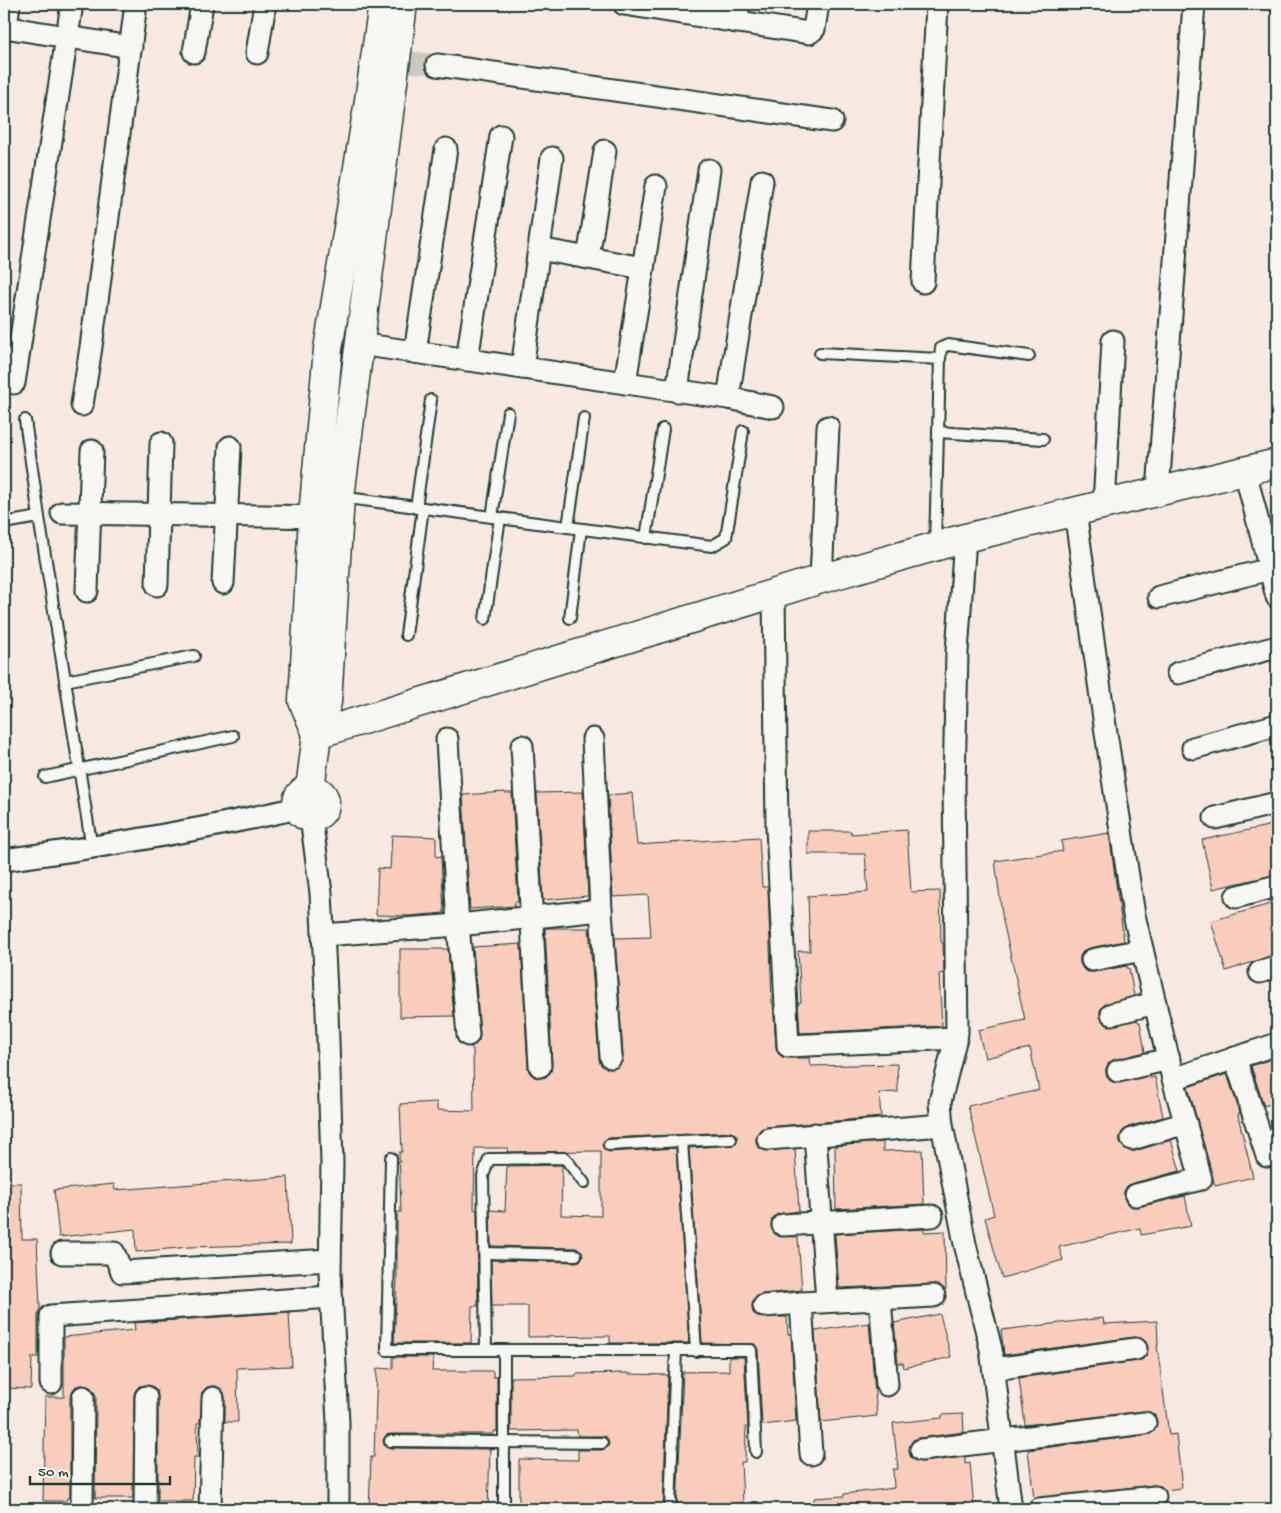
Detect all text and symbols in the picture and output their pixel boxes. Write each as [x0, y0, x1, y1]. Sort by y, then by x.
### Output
scale bar [30, 1453, 170, 1485]
text: 50 m [38, 1464, 69, 1482]

